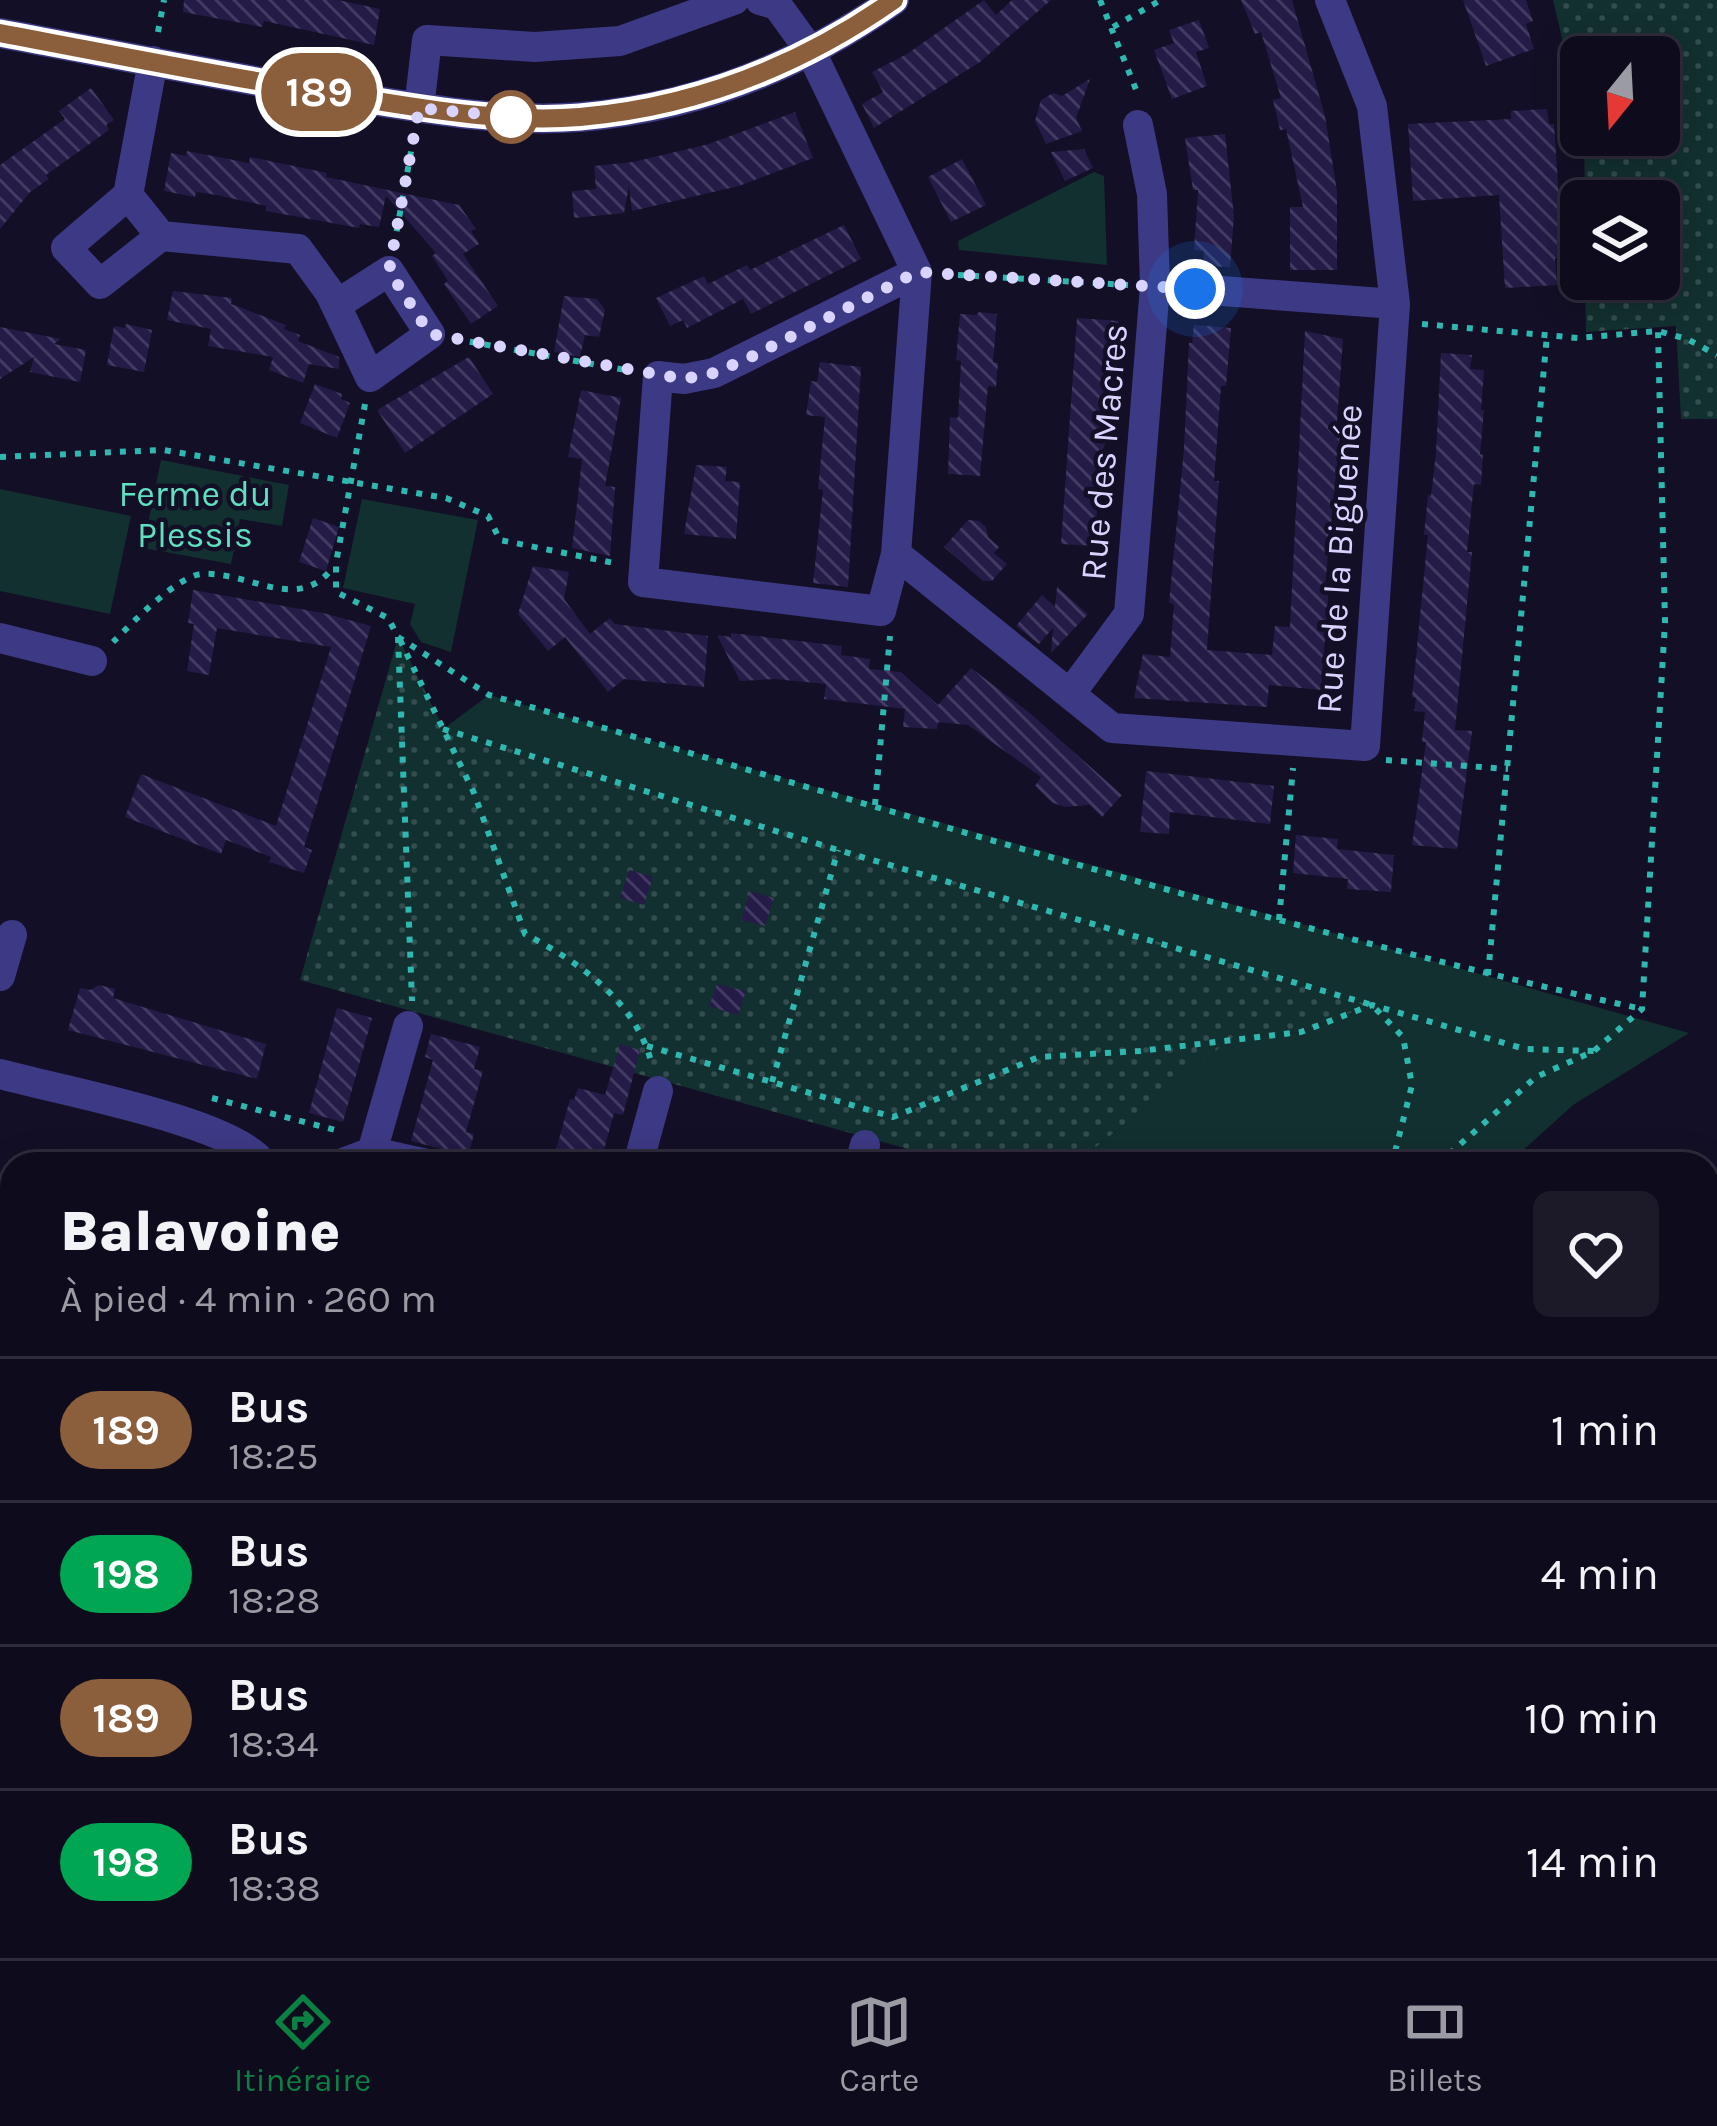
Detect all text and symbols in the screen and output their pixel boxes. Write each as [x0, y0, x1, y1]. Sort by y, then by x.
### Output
north arrow [1560, 36, 1680, 156]
map controls [1560, 36, 1680, 300]
line badge: 189 [250, 53, 388, 131]
text: 189 [285, 67, 353, 117]
unlabelled marker [486, 92, 536, 142]
button: layers [1560, 180, 1680, 300]
your location [1165, 259, 1225, 319]
street label: Rue des Macres [1072, 322, 1136, 582]
street label: Rue de la Biguenée [1307, 403, 1371, 715]
park label: Ferme du Plessis [118, 473, 272, 556]
button: heart [1533, 1191, 1659, 1317]
text: Balavoine [60, 1198, 341, 1264]
text: À pied · 4 min · 260 m [60, 1276, 437, 1322]
text: Bus [228, 1381, 309, 1433]
text: 1 min [1551, 1404, 1659, 1456]
text: 189 [92, 1405, 160, 1455]
text: 18:25 [228, 1433, 318, 1479]
text: Bus [228, 1525, 309, 1577]
text: 4 min [1541, 1548, 1659, 1600]
text: 198 [92, 1549, 160, 1599]
text: 18:28 [228, 1577, 320, 1623]
text: Bus [228, 1669, 309, 1721]
text: 10 min [1524, 1692, 1659, 1744]
text: 189 [92, 1693, 160, 1743]
text: 18:34 [228, 1721, 319, 1767]
text: Bus [228, 1813, 309, 1865]
text: 14 min [1526, 1836, 1659, 1888]
text: 198 [92, 1837, 160, 1887]
text: 18:38 [228, 1865, 321, 1911]
tab: Itinéraire [234, 1989, 371, 2099]
tab: Carte [839, 1989, 919, 2099]
tab: Billets [1387, 1989, 1483, 2099]

